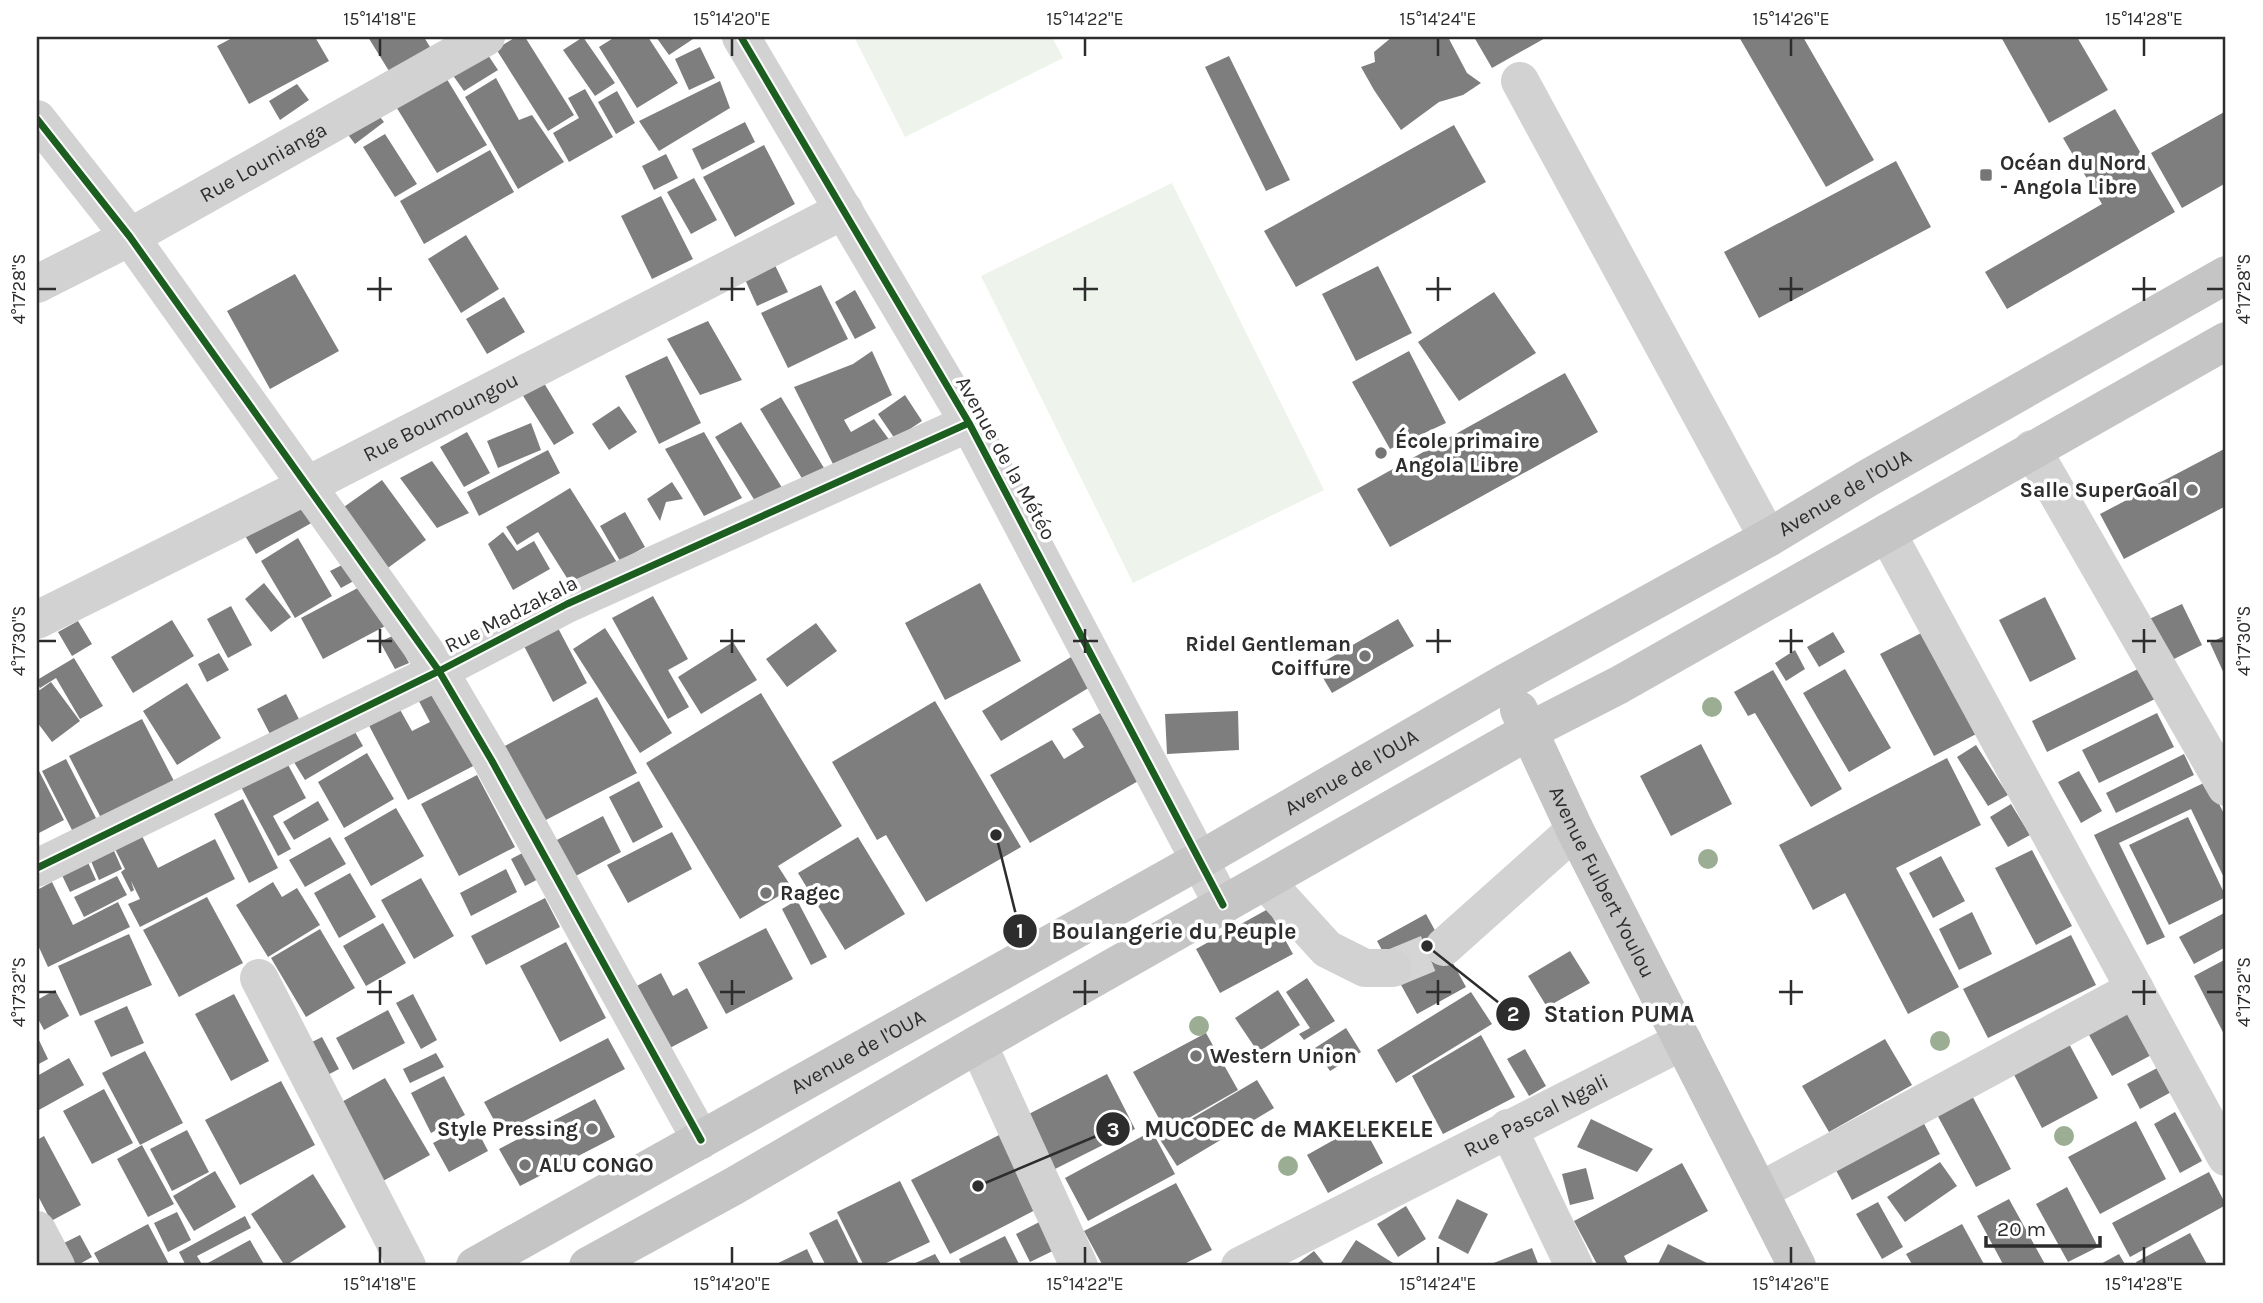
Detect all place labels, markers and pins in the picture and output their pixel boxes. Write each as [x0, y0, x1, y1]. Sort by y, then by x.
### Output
place label: Océan du Nord - Angola Libre [2000, 151, 2147, 199]
marker: Océan du Nord - Angola Libre [1978, 167, 1994, 183]
place label: École primaire Angola Libre [1395, 427, 1540, 477]
marker: École primaire Angola Libre [1373, 445, 1389, 461]
place label: Salle SuperGoal [2020, 478, 2178, 502]
marker: Salle SuperGoal [2184, 482, 2200, 498]
place label: Ridel Gentleman Coiffure [1185, 632, 1351, 680]
marker: Ridel Gentleman Coiffure [1357, 648, 1373, 664]
place label: Ragec [780, 881, 840, 905]
marker: Ragec [758, 885, 774, 901]
callout: Boulangerie du Peuple [1002, 909, 1310, 953]
callout: Station PUMA [1495, 992, 1709, 1036]
place label: Western Union [1210, 1044, 1357, 1068]
marker: Western Union [1188, 1048, 1204, 1064]
callout: MUCODEC de MAKELEKELE [1096, 1107, 1448, 1151]
place label: Style Pressing [437, 1117, 578, 1141]
marker: Style Pressing [584, 1121, 600, 1137]
place label: ALU CONGO [539, 1153, 654, 1177]
marker: ALU CONGO [517, 1157, 533, 1173]

